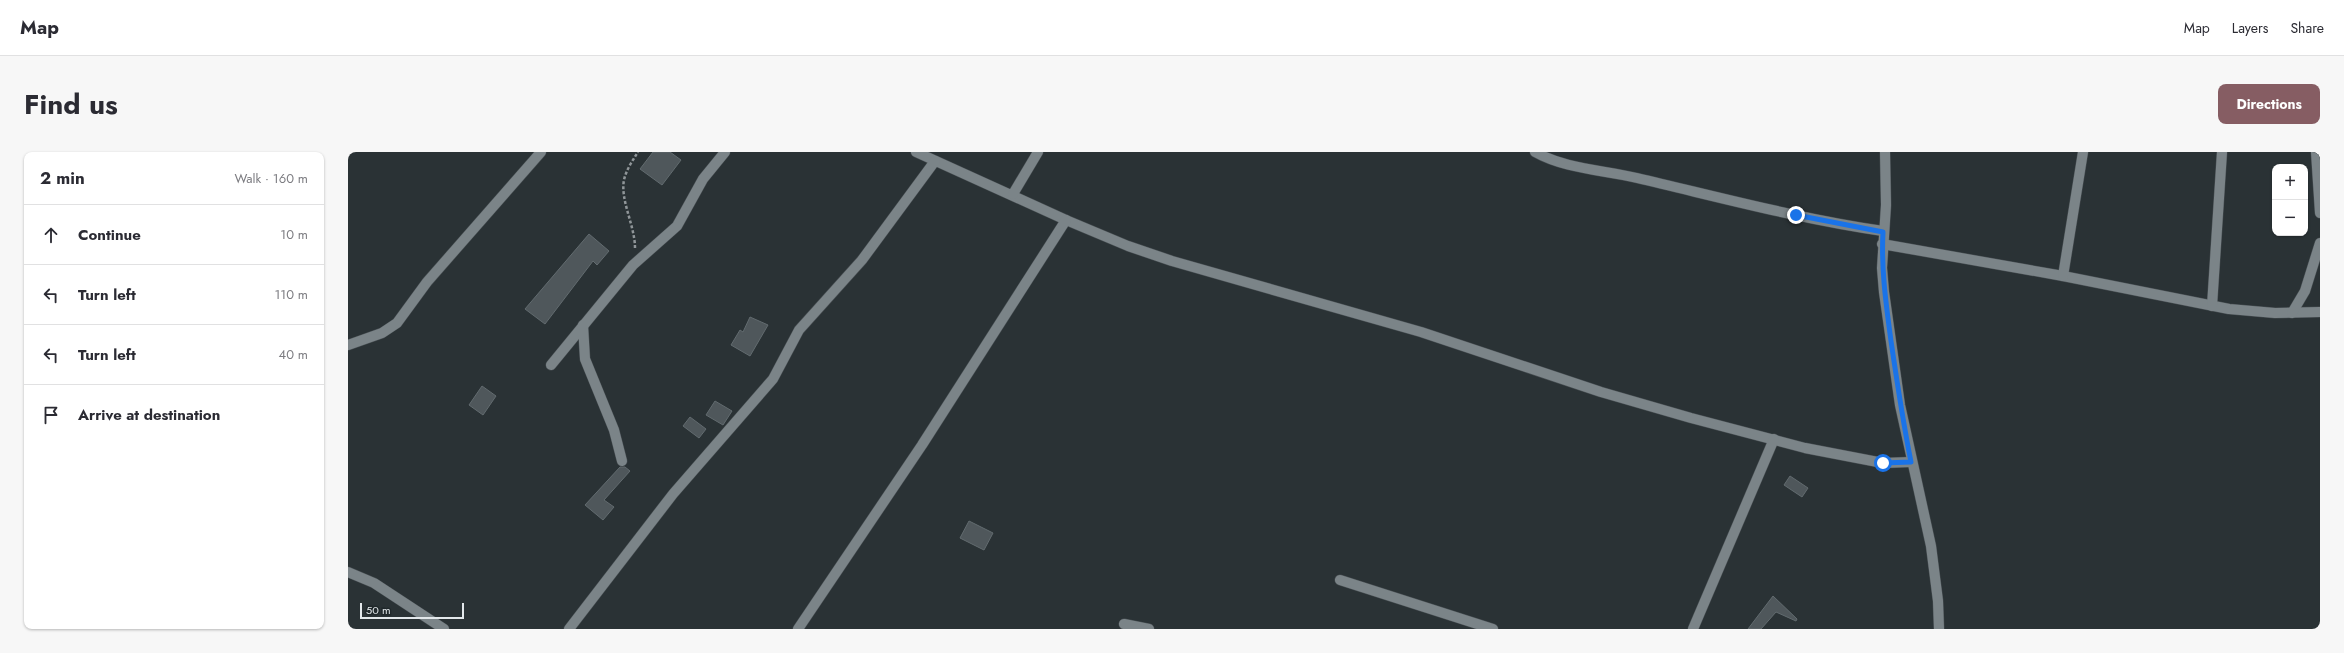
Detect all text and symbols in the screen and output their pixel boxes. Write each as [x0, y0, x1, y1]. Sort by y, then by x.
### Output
text: Map [20, 14, 59, 41]
text: Map [2184, 18, 2210, 38]
text: Layers [2232, 18, 2268, 38]
text: Share [2290, 18, 2324, 38]
text: Find us [24, 84, 118, 125]
button: Directions [2218, 84, 2320, 124]
map controls [2272, 164, 2308, 236]
button: + [2272, 164, 2308, 200]
text: 2 min [40, 166, 85, 190]
text: Walk · 160 m [235, 169, 308, 188]
button: − [2272, 200, 2308, 236]
route end [1787, 206, 1805, 224]
icon: ahead [40, 224, 62, 246]
text: Continue [78, 224, 141, 246]
text: 10 m [280, 225, 308, 244]
icon: left [40, 284, 62, 306]
text: Turn left [78, 284, 136, 306]
text: 110 m [274, 285, 308, 304]
icon: left [40, 344, 62, 366]
text: Turn left [78, 344, 136, 366]
text: 40 m [279, 345, 308, 364]
icon: arrive [40, 404, 62, 426]
text: Arrive at destination [78, 404, 220, 426]
route start [1874, 454, 1892, 472]
scale bar [360, 601, 464, 620]
text: 50 m [366, 602, 391, 618]

